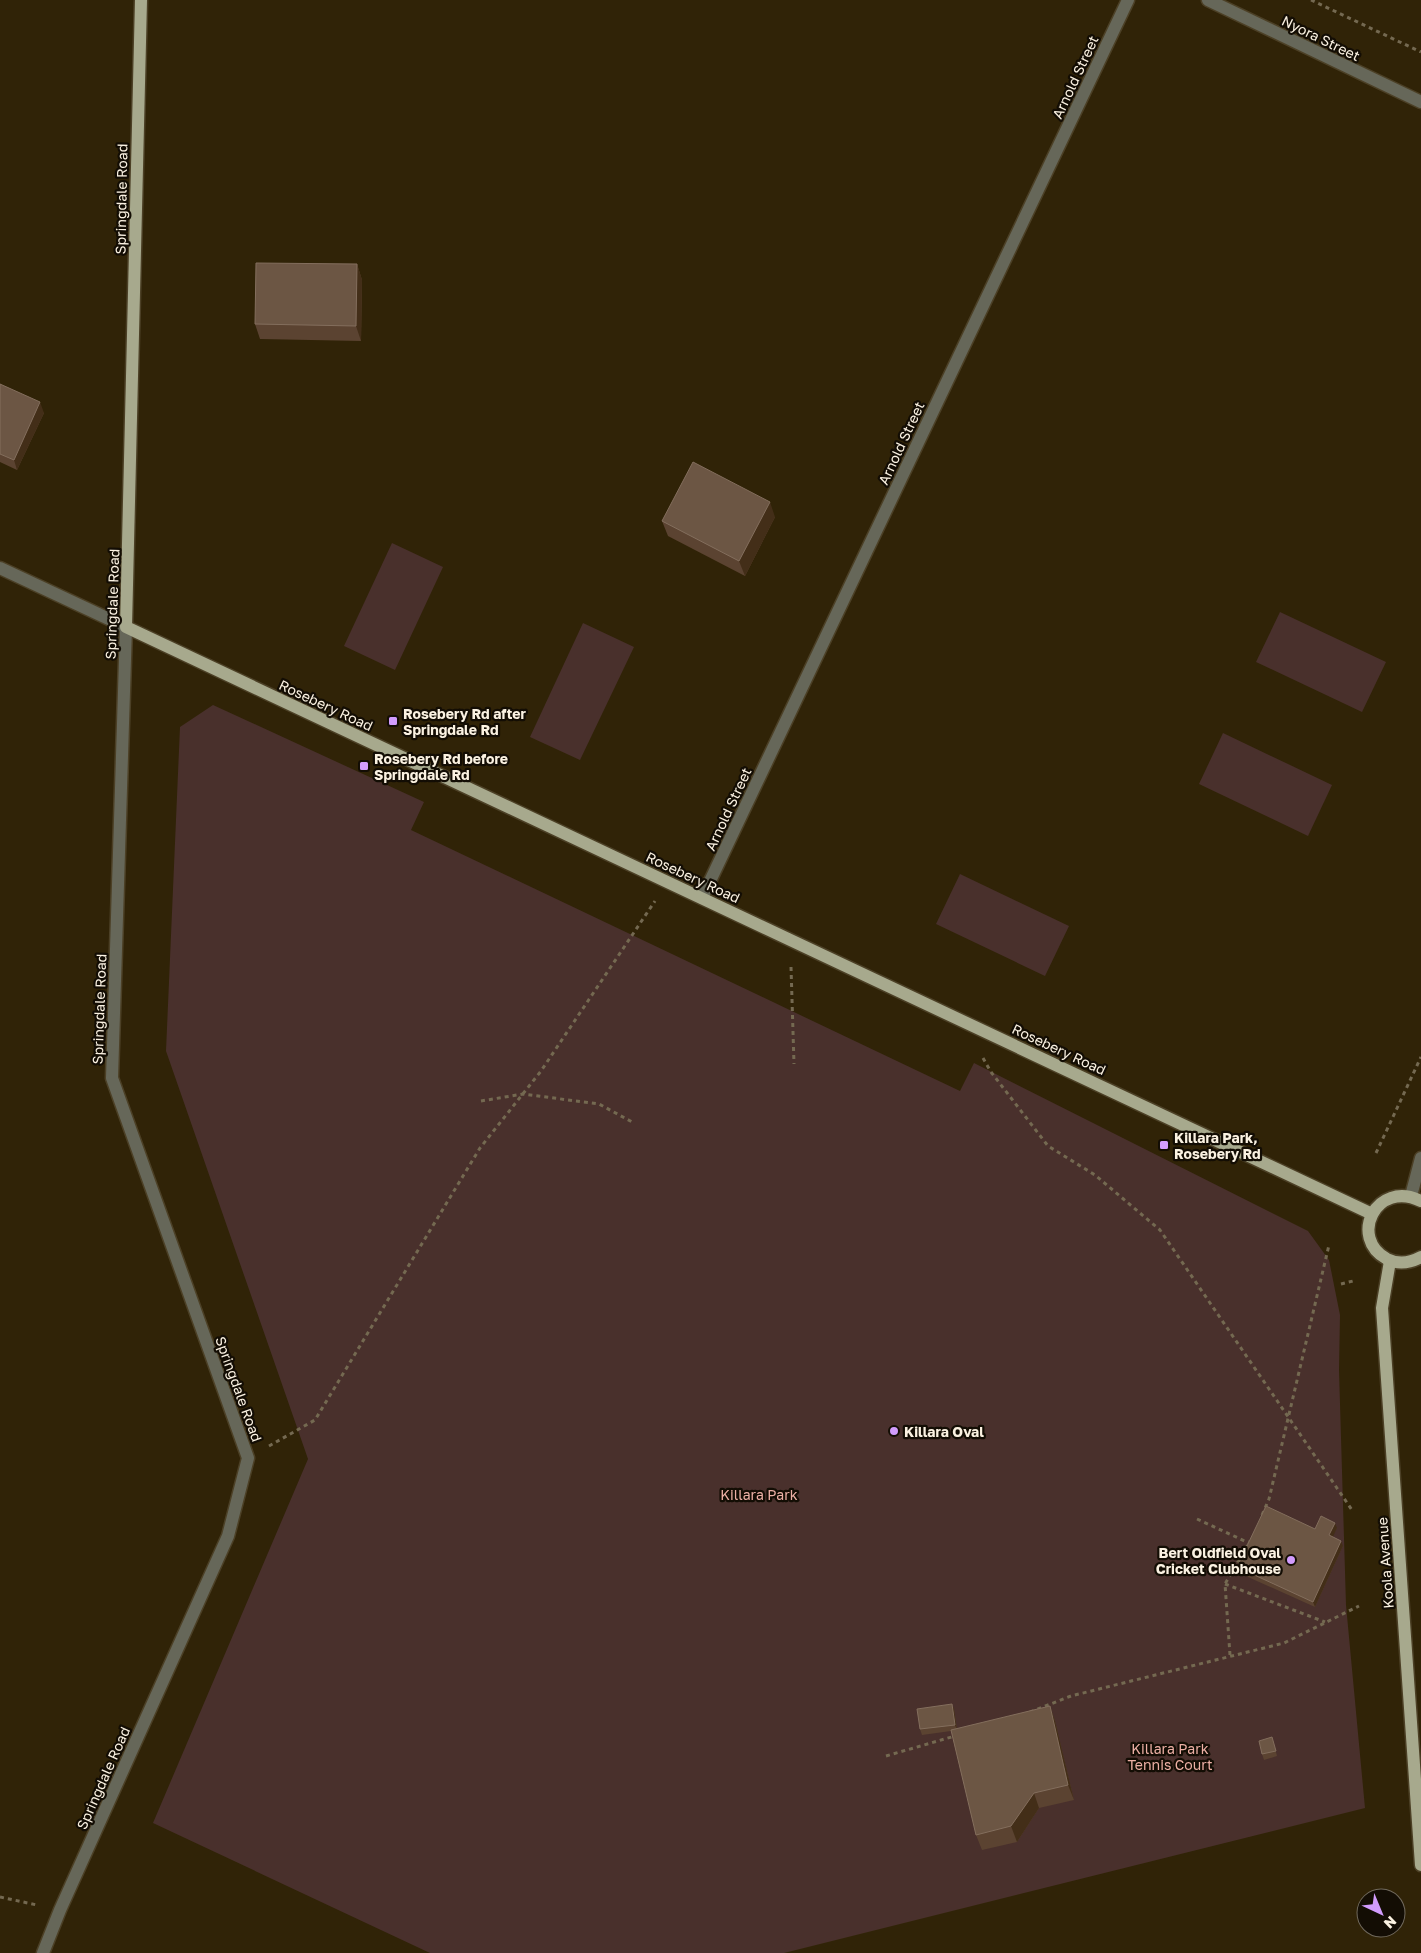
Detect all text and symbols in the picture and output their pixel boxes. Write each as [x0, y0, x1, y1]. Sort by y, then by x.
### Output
street label: Nyora Street [1279, 12, 1363, 64]
street label: Arnold Street [1048, 33, 1102, 121]
street label: Springdale Road [112, 143, 130, 255]
street label: Arnold Street [874, 399, 928, 487]
street label: Springdale Road [102, 548, 122, 660]
street label: Rosebery Road [276, 676, 376, 734]
place label: Rosebery Rd after Springdale Rd [403, 705, 527, 738]
marker: Rosebery Rd after Springdale Rd [387, 715, 399, 727]
place label: Rosebery Rd before Springdale Rd [374, 750, 508, 783]
marker: Rosebery Rd before Springdale Rd [358, 760, 370, 772]
street label: Arnold Street [701, 765, 755, 853]
street label: Rosebery Road [643, 848, 743, 906]
street label: Springdale Road [89, 953, 109, 1065]
street label: Rosebery Road [1009, 1020, 1109, 1078]
place label: Killara Park, Rosebery Rd [1174, 1129, 1261, 1162]
marker: Killara Park, Rosebery Rd [1158, 1139, 1170, 1151]
street label: Springdale Road [212, 1334, 266, 1444]
place label: Killara Oval [904, 1423, 984, 1440]
marker: Killara Oval [888, 1425, 900, 1437]
park label: Killara Park [720, 1486, 798, 1503]
street label: Koola Avenue [1373, 1517, 1397, 1609]
place label: Bert Oldfield Oval Cricket Clubhouse [1156, 1544, 1281, 1577]
marker: Bert Oldfield Oval Cricket Clubhouse [1285, 1554, 1297, 1566]
street label: Springdale Road [73, 1724, 133, 1832]
park label: Killara Park Tennis Court [1127, 1740, 1213, 1773]
north arrow [1356, 1888, 1406, 1938]
text: N [1381, 1913, 1400, 1933]

